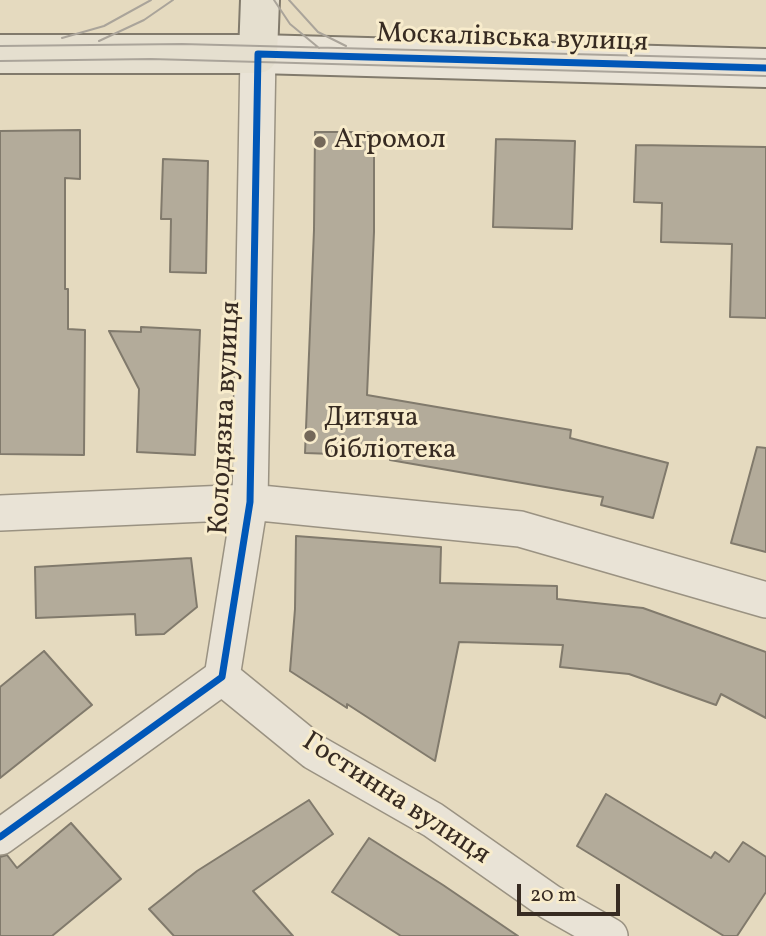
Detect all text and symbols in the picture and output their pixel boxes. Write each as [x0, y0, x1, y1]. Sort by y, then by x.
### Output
street label: Москалівська вулиця [376, 18, 648, 62]
place label: Агромол [334, 125, 446, 159]
marker: Агромол [312, 134, 328, 150]
street label: Колодязна вулиця [204, 300, 250, 536]
place label: Дитяча бібліотека [324, 403, 457, 469]
marker: Дитяча бібліотека [302, 428, 318, 444]
street label: Гостинна вулиця [295, 727, 495, 873]
scale bar [521, 870, 624, 914]
text: 20 m [530, 881, 576, 910]

